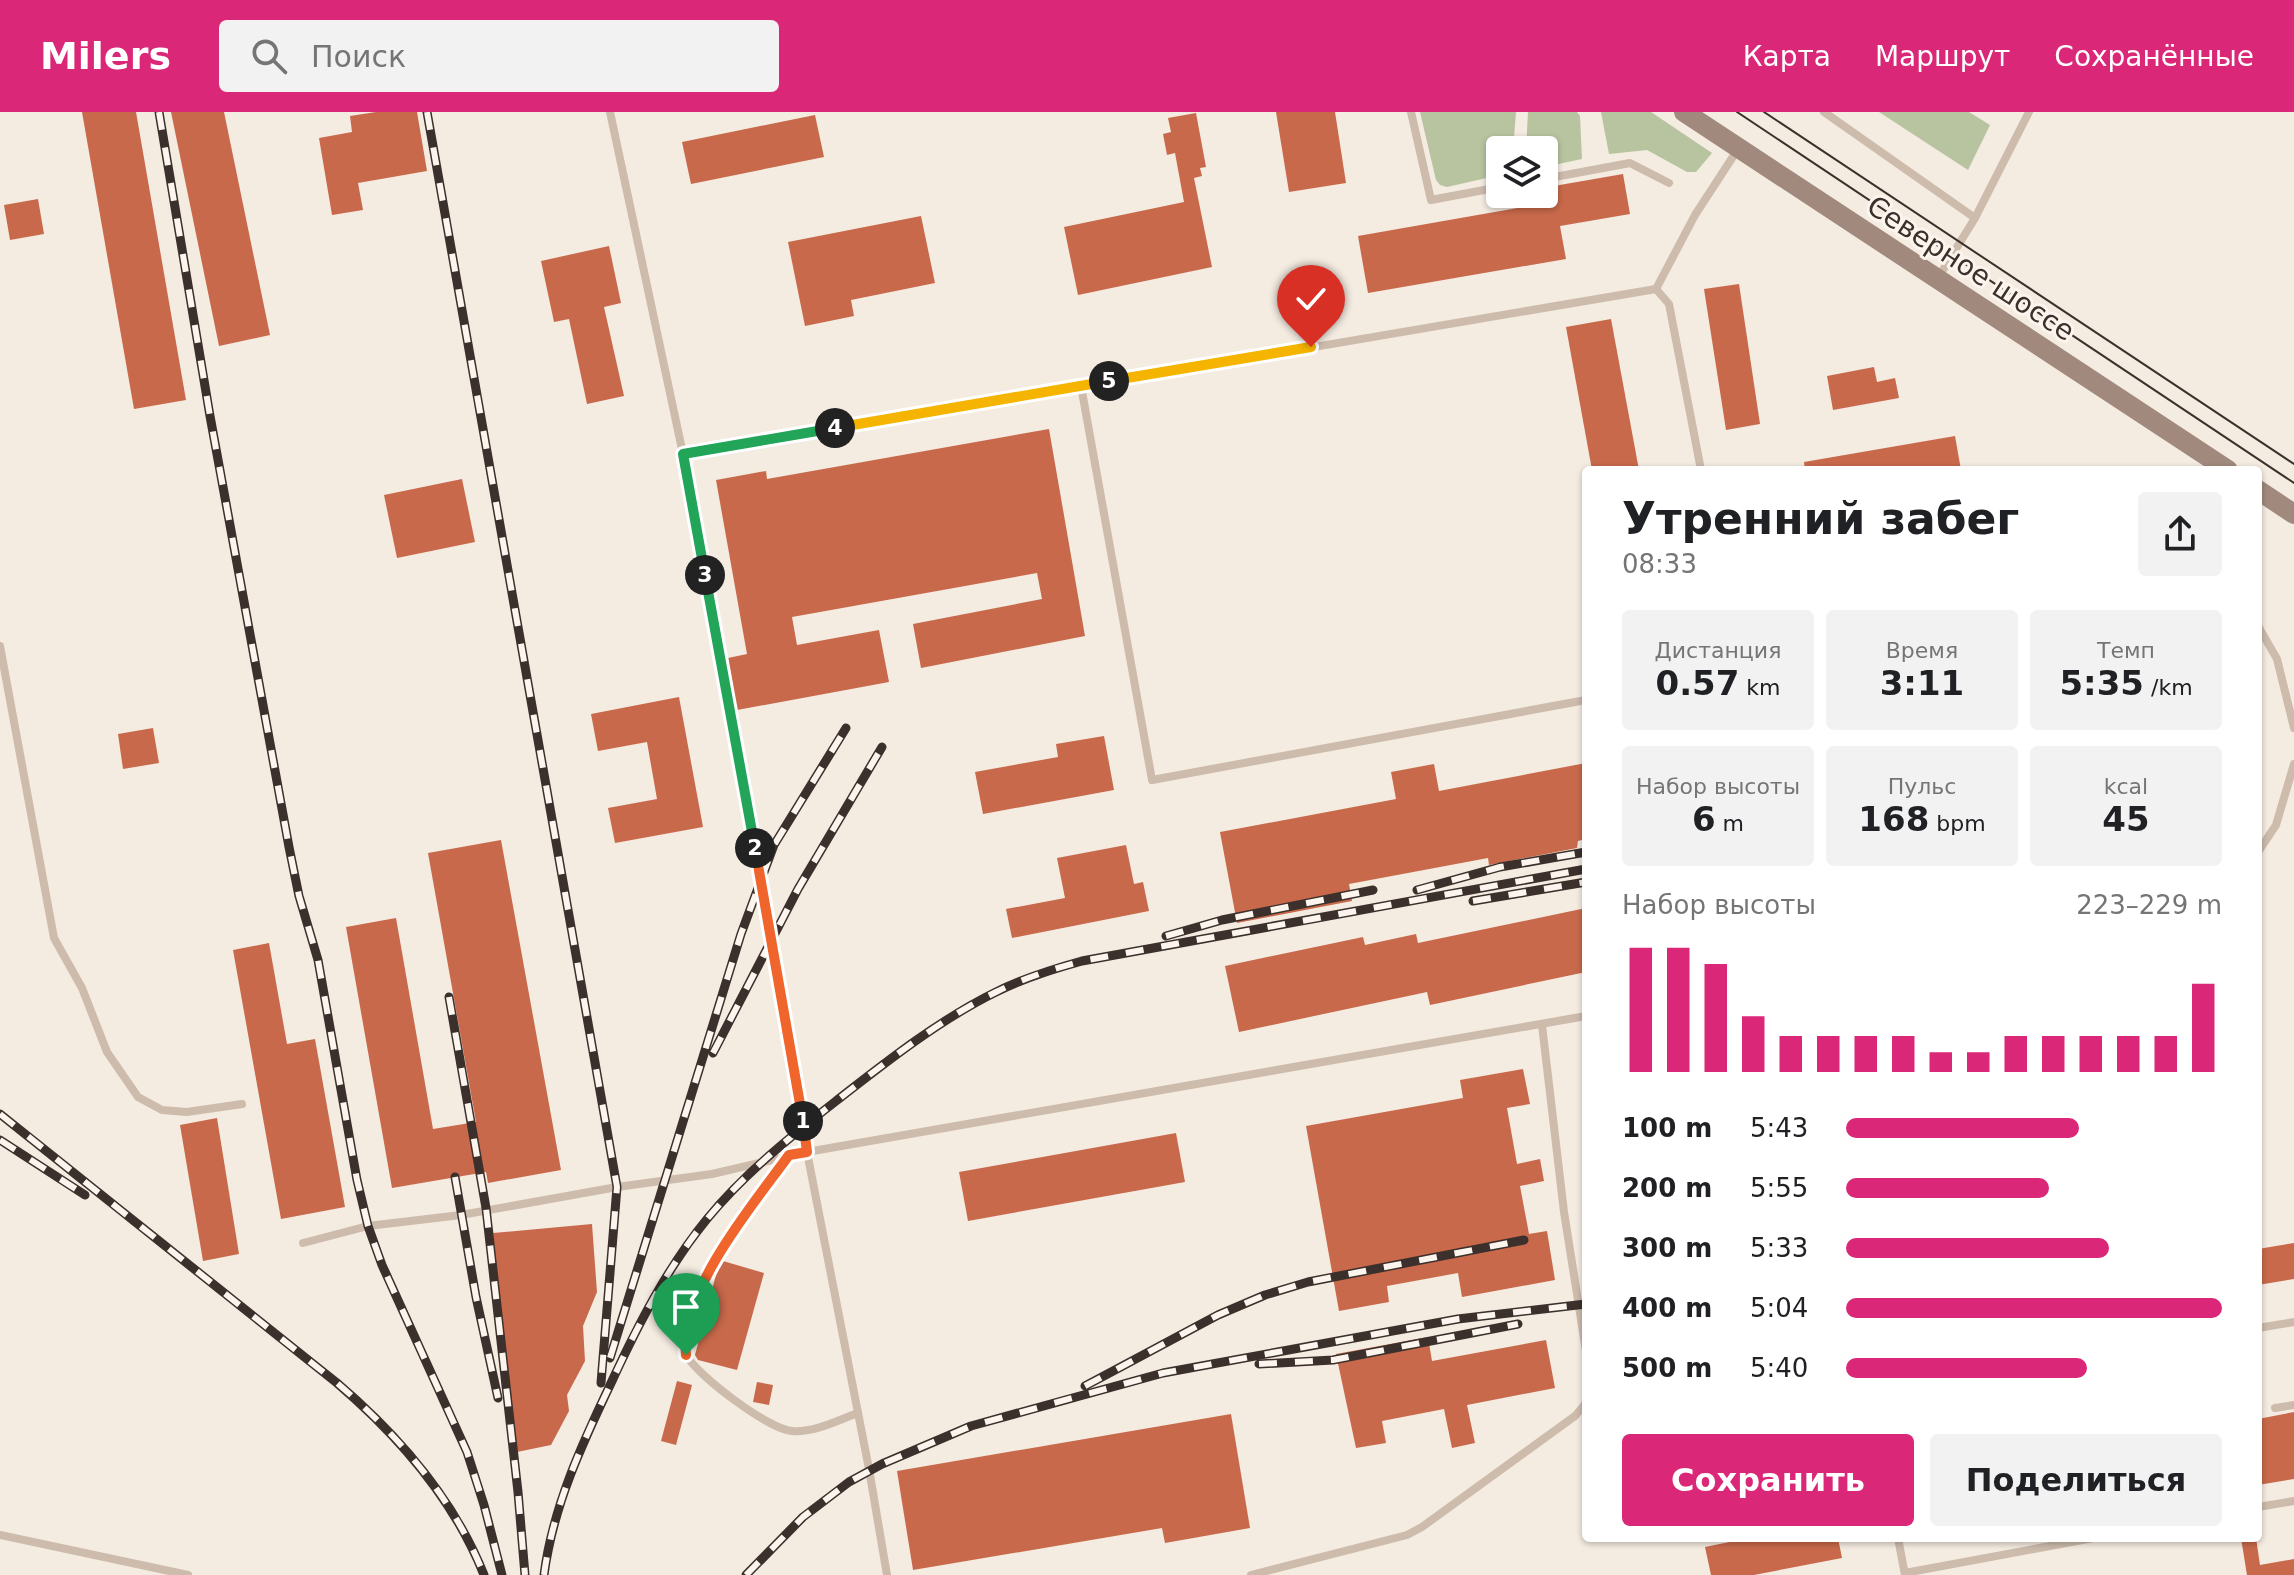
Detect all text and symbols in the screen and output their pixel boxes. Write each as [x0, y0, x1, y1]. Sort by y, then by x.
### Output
search box [219, 20, 779, 92]
text: Milers [40, 34, 171, 78]
icon: search [247, 34, 291, 78]
text: Поиск [311, 39, 406, 74]
text: Карта [1743, 40, 1831, 73]
text: Маршрут [1875, 40, 2010, 73]
text: Сохранённые [2054, 40, 2254, 73]
map controls [1486, 136, 1558, 208]
button: layers [1486, 136, 1558, 208]
street label: Северное шоссе [1861, 189, 2081, 348]
pin [1277, 265, 1345, 347]
icon: check [1289, 277, 1333, 321]
pin: 5 [1089, 361, 1129, 401]
text: 5 [1101, 368, 1117, 393]
pin: 4 [815, 408, 855, 448]
text: 4 [827, 415, 843, 440]
button: share [2138, 492, 2222, 576]
text: Утренний забег [1622, 493, 2019, 544]
text: 08:33 [1622, 549, 1697, 579]
pin: 3 [685, 555, 725, 595]
text: 3 [697, 562, 713, 587]
text: Дистанция [1655, 638, 1781, 663]
text: Время [1886, 638, 1958, 663]
text: Темп [2097, 638, 2155, 663]
text: 0.57 [1655, 663, 1739, 703]
text: 3:11 [1880, 663, 1964, 703]
text: 5:35 [2059, 663, 2144, 703]
text: km [1739, 675, 1781, 700]
text: /km [2144, 675, 2193, 700]
text: Набор высоты [1636, 774, 1800, 799]
text: Пульс [1888, 774, 1956, 799]
text: kcal [2104, 774, 2148, 799]
text: 6 [1692, 799, 1716, 839]
text: 168 [1858, 799, 1929, 839]
text: 45 [2102, 799, 2150, 839]
text: m [1716, 811, 1744, 836]
text: bpm [1929, 811, 1986, 836]
pin: 2 [735, 828, 775, 868]
text: 2 [747, 835, 763, 860]
text: Набор высоты [1622, 890, 1816, 920]
text: 223–229 m [2076, 890, 2222, 920]
pin: 1 [783, 1101, 823, 1141]
text: 1 [795, 1108, 811, 1133]
text: 100 m [1622, 1113, 1712, 1143]
text: 5:43 [1750, 1113, 1808, 1143]
text: 200 m [1622, 1173, 1712, 1203]
text: 5:55 [1750, 1173, 1808, 1203]
text: 300 m [1622, 1233, 1712, 1263]
text: 5:33 [1750, 1233, 1808, 1263]
pin [652, 1273, 720, 1355]
icon: arrive [664, 1285, 708, 1329]
text: 400 m [1622, 1293, 1712, 1323]
text: 5:04 [1750, 1293, 1808, 1323]
text: 500 m [1622, 1353, 1712, 1383]
text: 5:40 [1750, 1353, 1808, 1383]
button: Сохранить [1622, 1434, 1914, 1526]
button: Поделиться [1930, 1434, 2222, 1526]

